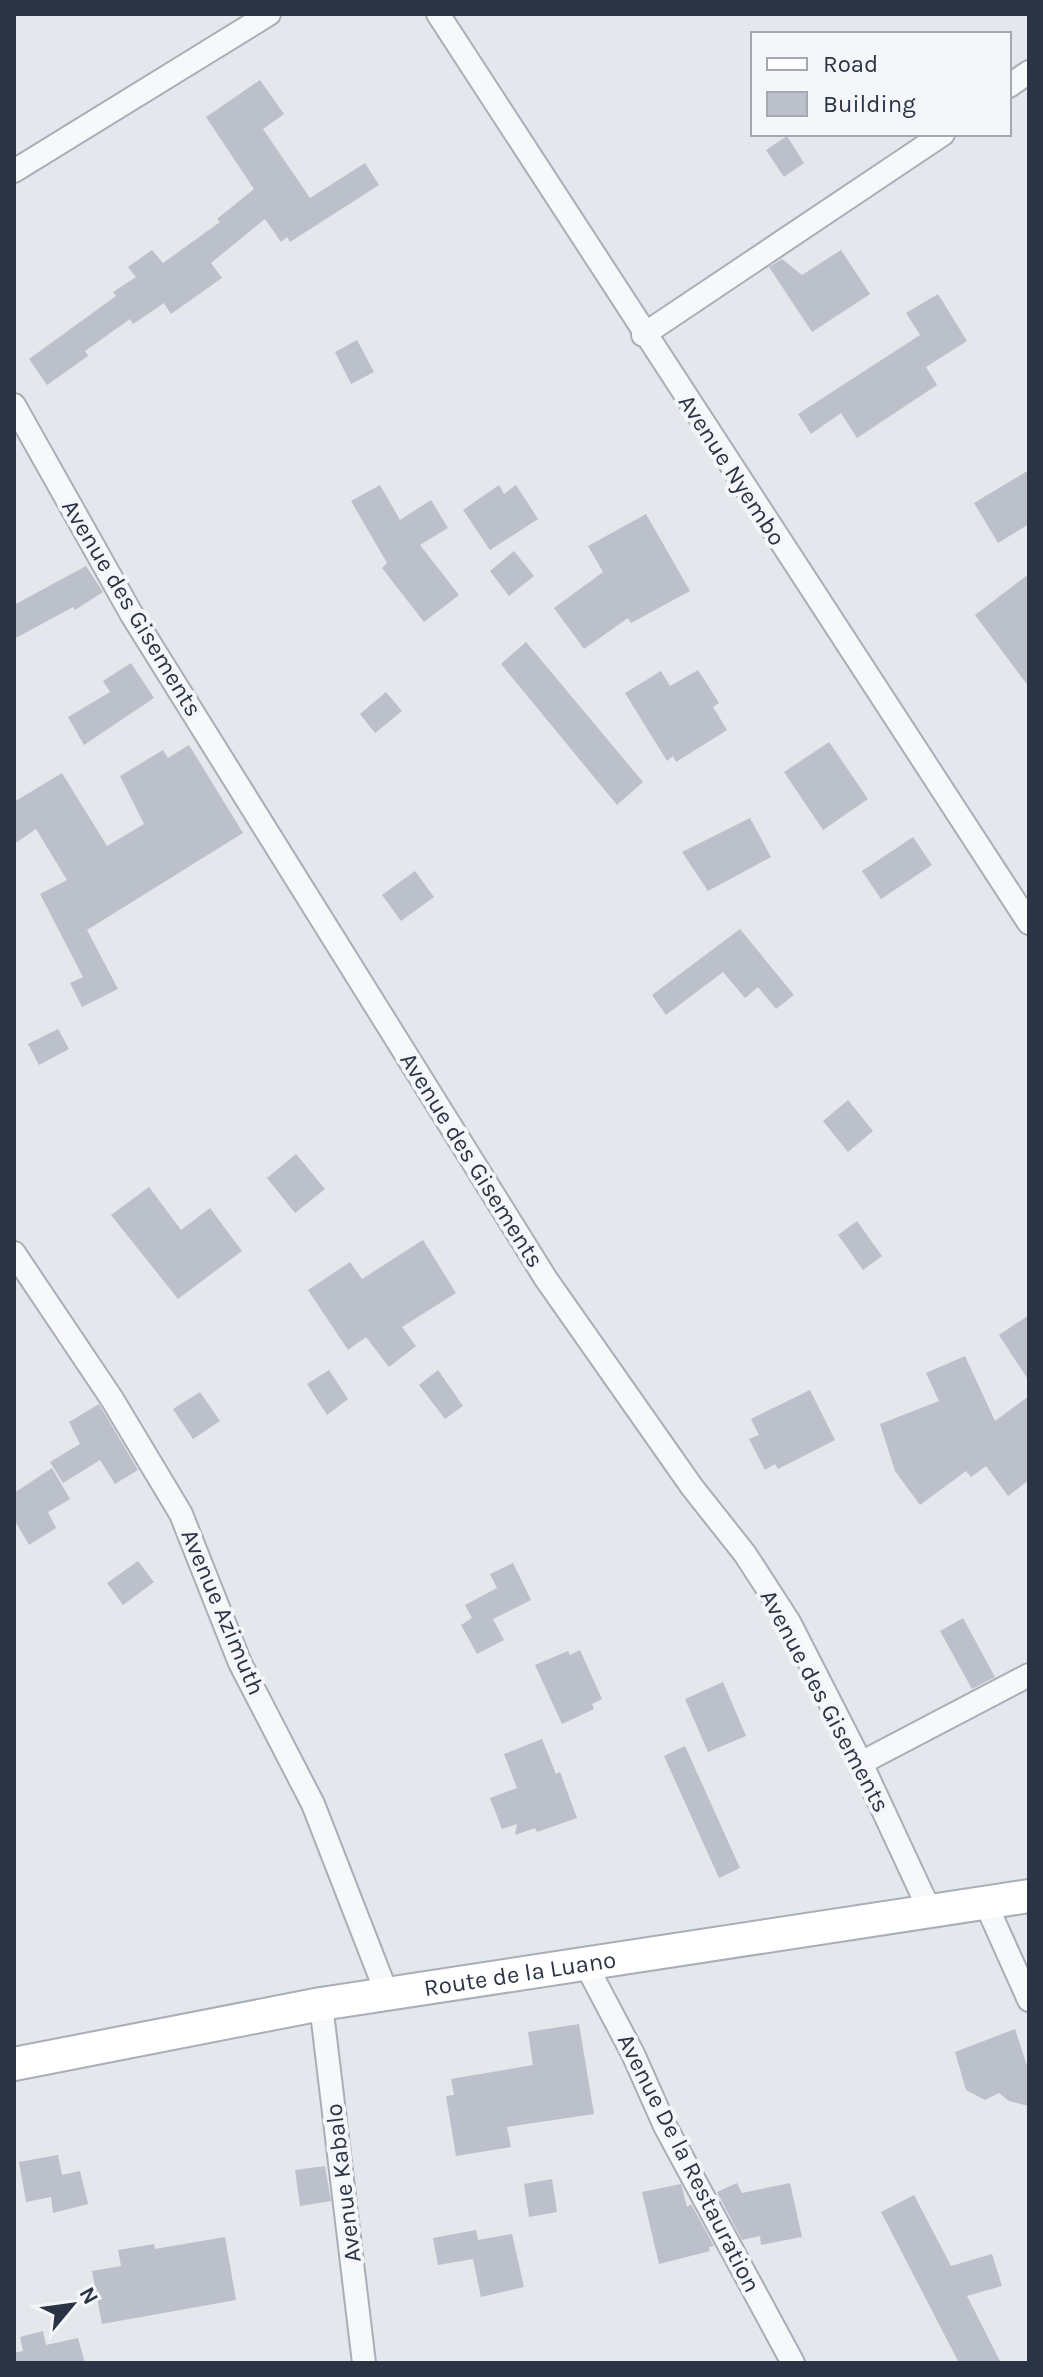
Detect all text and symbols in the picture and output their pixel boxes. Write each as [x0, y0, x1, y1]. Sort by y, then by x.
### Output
legend [751, 32, 1011, 136]
text: Road [823, 50, 878, 78]
text: Building [823, 90, 916, 118]
street label: Avenue Nyembo [673, 389, 791, 551]
street label: Avenue des Gisements [56, 495, 208, 721]
street label: Avenue des Gisements [394, 1047, 550, 1273]
street label: Avenue Azimuth [175, 1525, 271, 1699]
street label: Avenue des Gisements [754, 1585, 896, 1817]
street label: Route de la Luano [422, 1945, 618, 2002]
street label: Avenue De la Restauration [612, 2029, 766, 2297]
street label: Avenue Kabalo [319, 2102, 367, 2264]
north arrow [32, 2265, 112, 2345]
text: N [73, 2283, 104, 2309]

